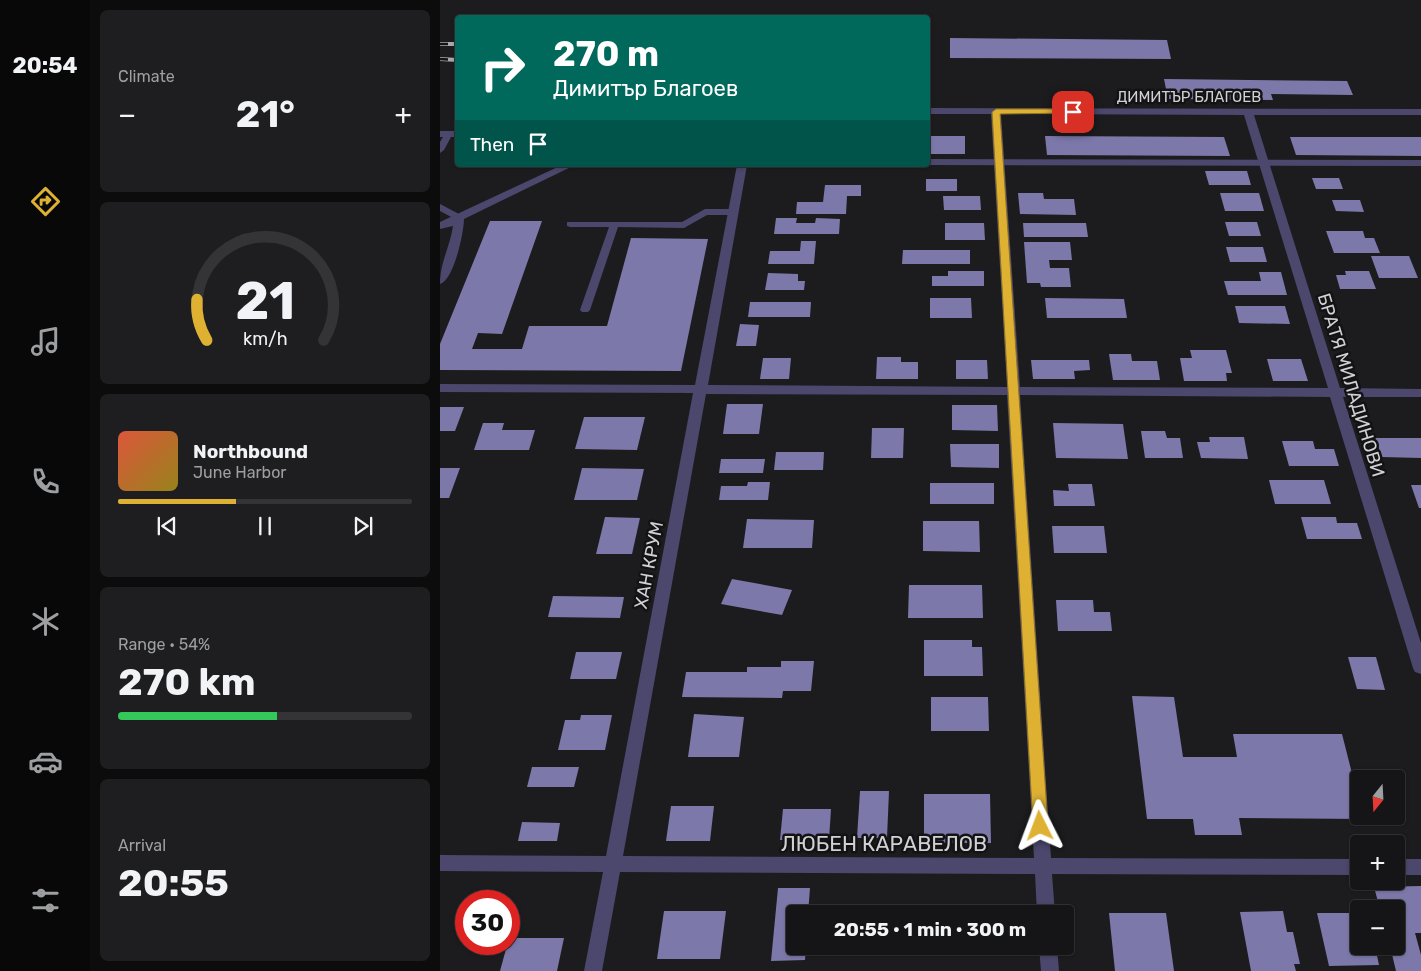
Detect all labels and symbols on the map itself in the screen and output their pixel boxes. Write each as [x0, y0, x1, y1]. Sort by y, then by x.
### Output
street label: ДИМИТЪР БЛАГОЕВ [1117, 88, 1261, 106]
pin [1052, 91, 1094, 133]
street label: БРАТЯ МИЛАДИНОВИ [1313, 291, 1389, 479]
street label: ХАН КРУМ [630, 519, 668, 611]
north arrow [1350, 770, 1405, 825]
position arrow [1013, 799, 1065, 851]
street label: ЛЮБЕН КАРАВЕЛОВ [781, 831, 987, 856]
speed limit sign: 30 [455, 890, 520, 955]

